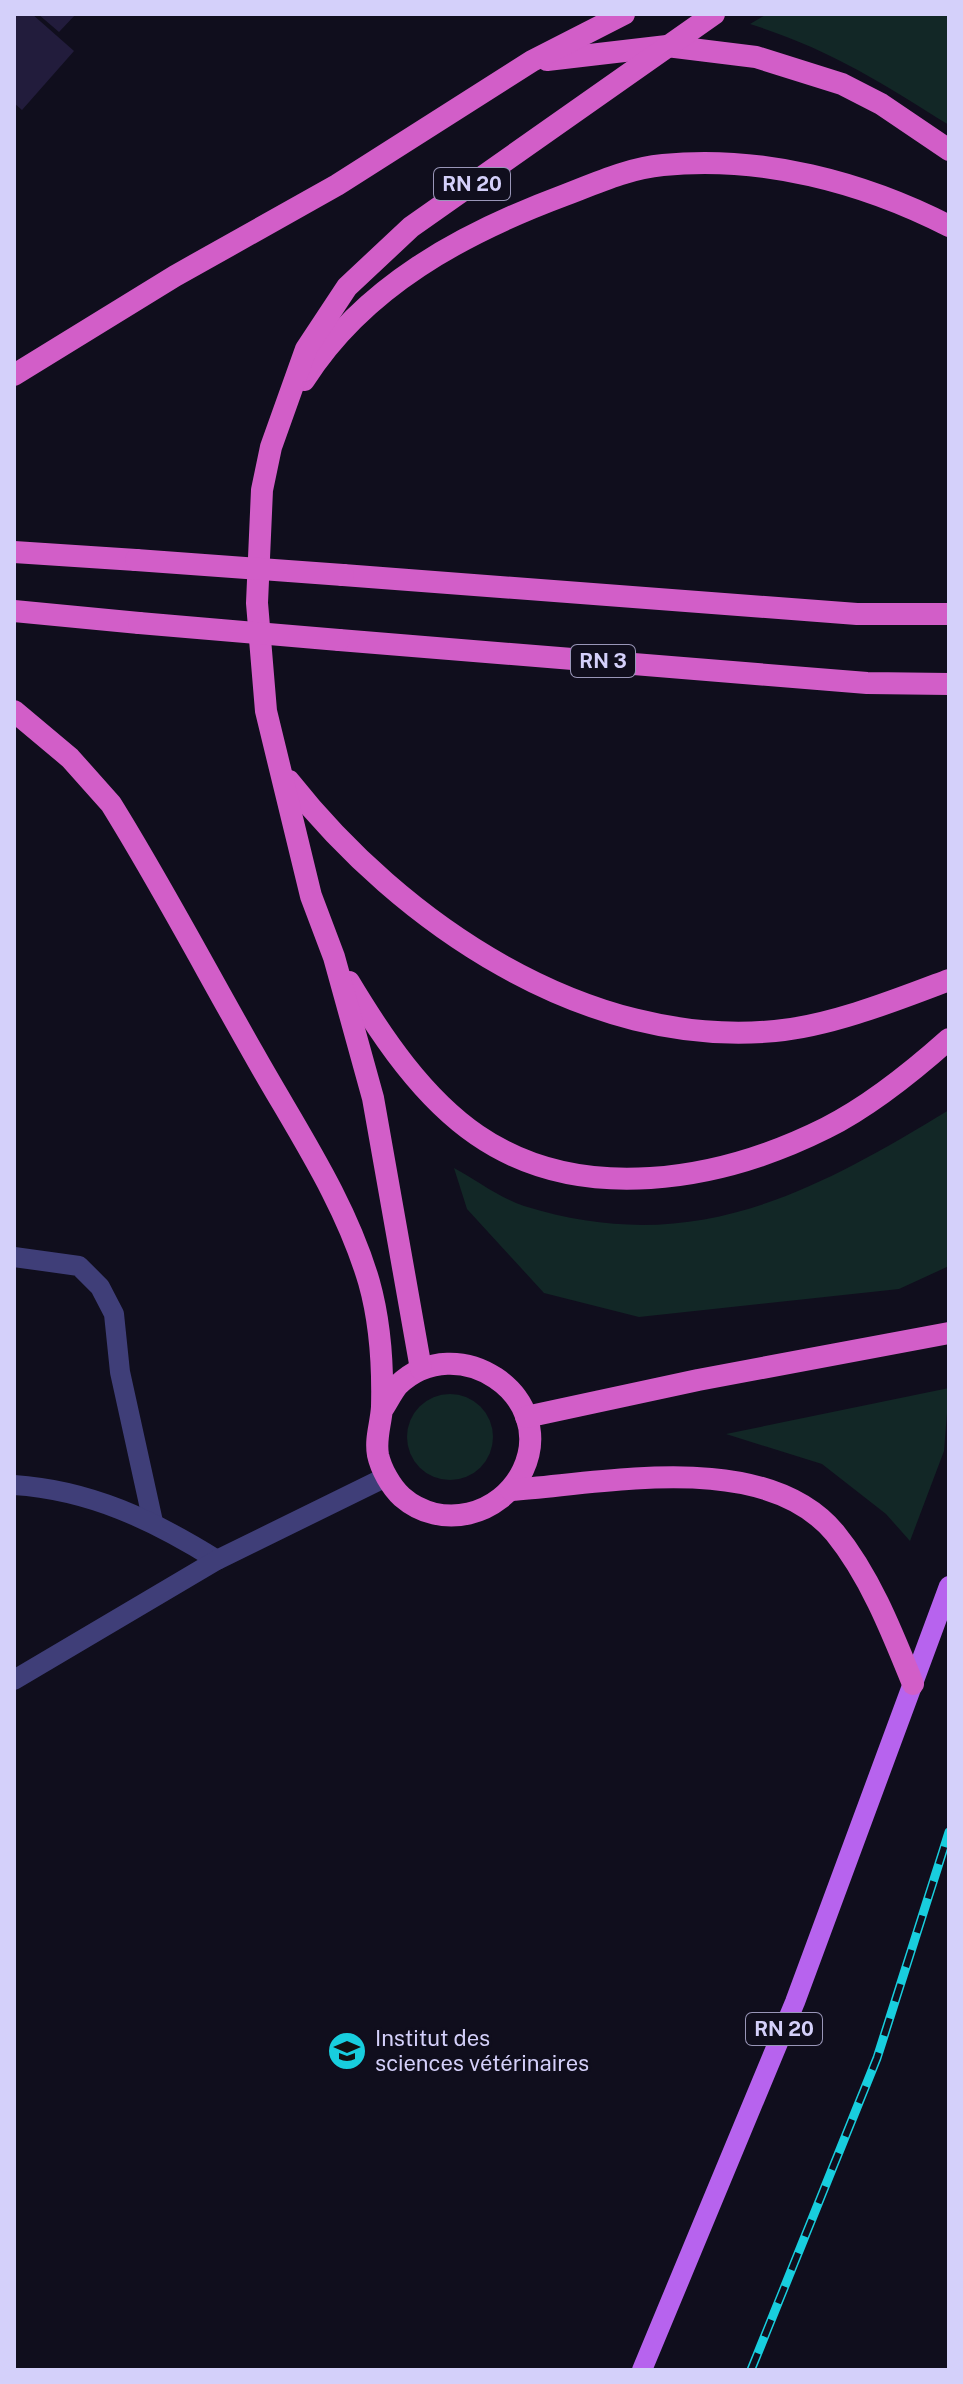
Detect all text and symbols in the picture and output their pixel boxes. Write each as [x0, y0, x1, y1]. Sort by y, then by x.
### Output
road number: RN 20 [434, 168, 510, 200]
road number: RN 3 [571, 645, 635, 677]
road number: RN 20 [746, 2013, 822, 2045]
place label: Institut des sciences vétérinaires [375, 2025, 589, 2076]
school or university icon: Institut des sciences vétérinaires [326, 2030, 368, 2072]

